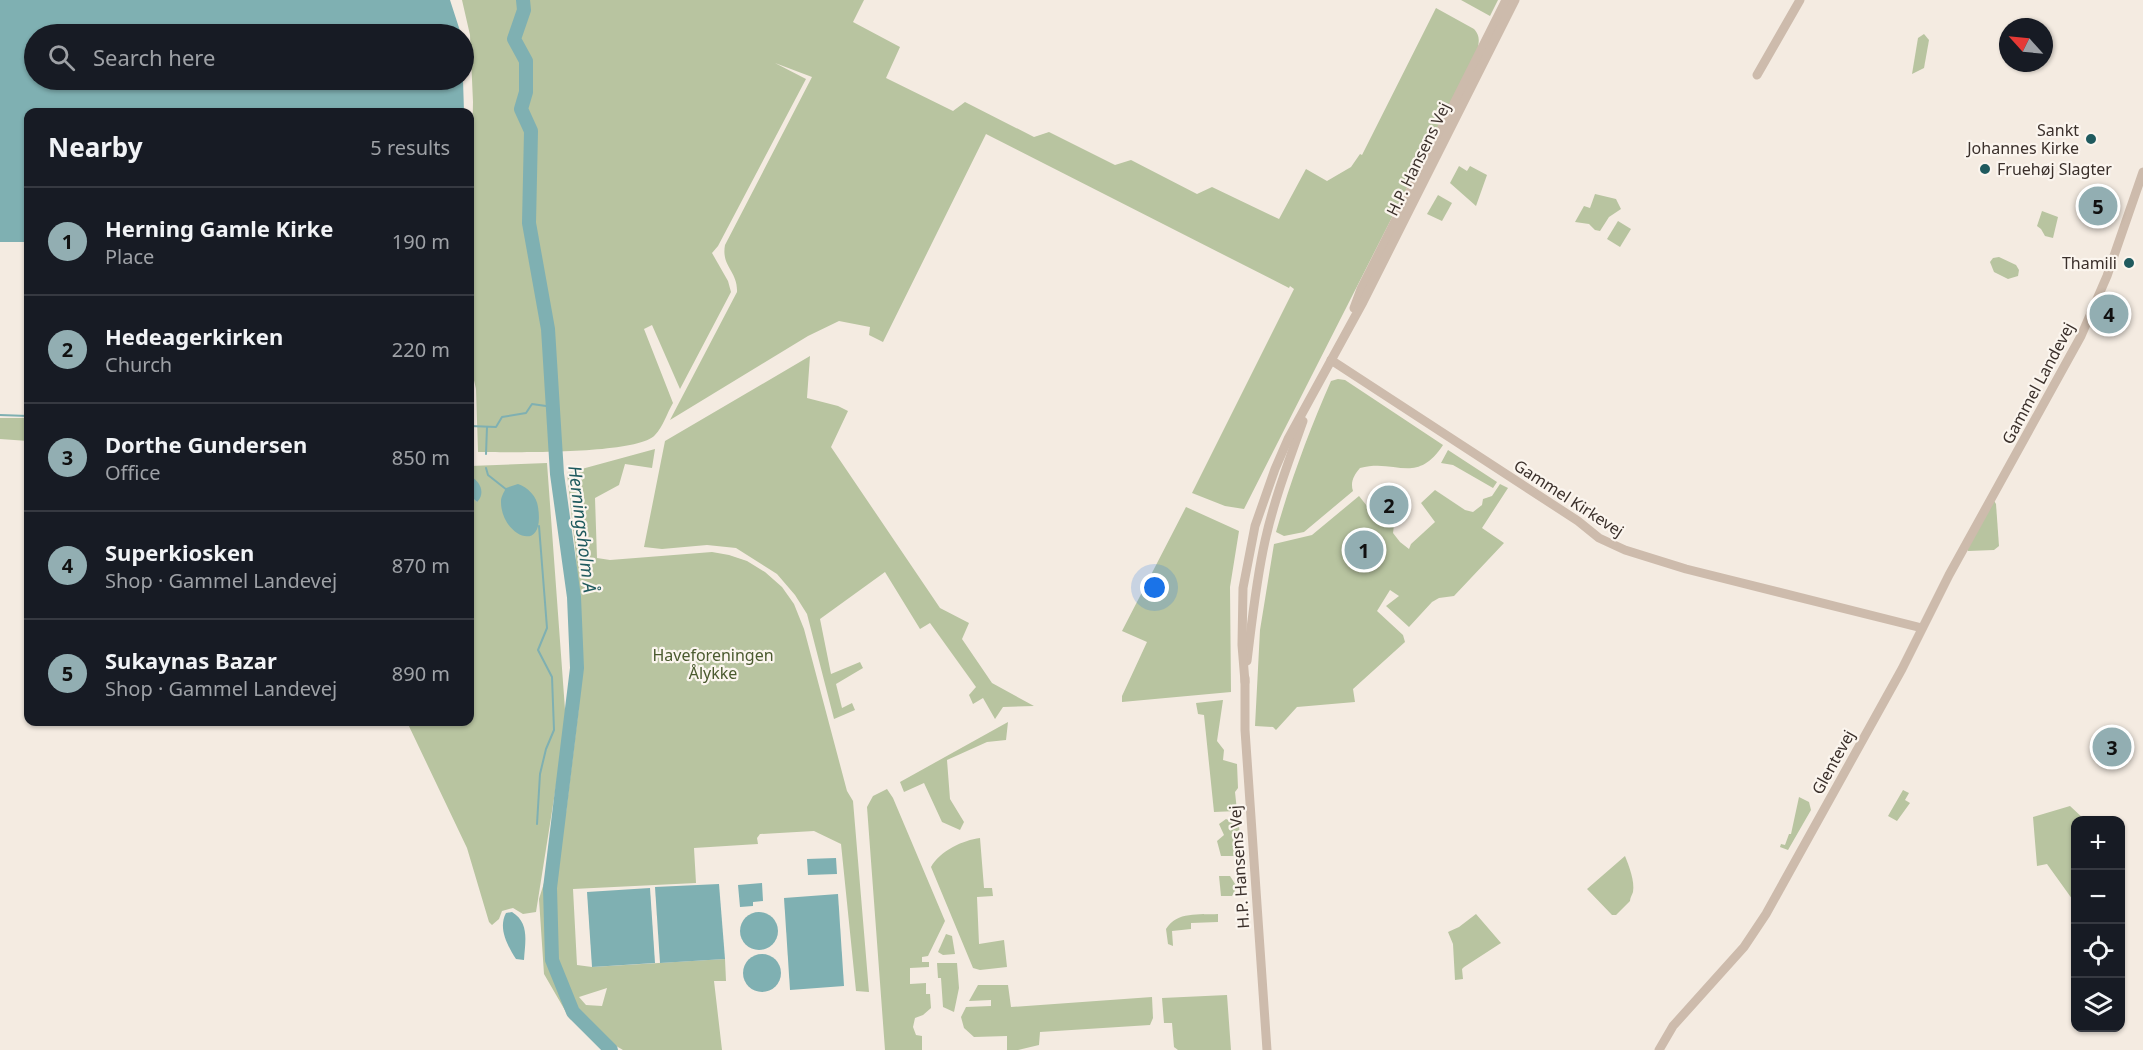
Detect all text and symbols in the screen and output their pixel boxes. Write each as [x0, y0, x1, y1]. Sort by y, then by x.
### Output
north arrow [1999, 18, 2053, 72]
search box [24, 24, 474, 90]
icon: search [45, 41, 78, 74]
text: Search here [93, 42, 215, 72]
street label: H.P. Hansens Vej [1381, 99, 1455, 219]
place label: Sankt Johannes Kirke [1965, 119, 2079, 159]
text: Nearby [48, 129, 143, 165]
marker: Sankt Johannes Kirke [2084, 132, 2098, 146]
text: 5 results [370, 134, 450, 161]
place label: Fruehøj Slagter [1997, 158, 2112, 180]
marker: Fruehøj Slagter [1978, 162, 1992, 176]
pin: 5 [2078, 184, 2118, 228]
text: Herning Gamle Kirke [105, 213, 333, 243]
text: 1 [62, 228, 73, 255]
text: 190 m [392, 228, 450, 255]
text: Place [105, 243, 154, 270]
place label: Thamili [2062, 252, 2117, 274]
marker: Thamili [2122, 256, 2136, 270]
pin: 4 [2090, 292, 2128, 336]
street label: Gammel Landevej [1997, 318, 2079, 448]
text: Hedeagerkirken [105, 321, 283, 351]
text: 2 [62, 336, 73, 363]
text: 220 m [392, 336, 450, 363]
text: Church [105, 351, 172, 378]
text: Dorthe Gundersen [105, 429, 307, 459]
text: 3 [62, 444, 73, 471]
text: 850 m [392, 444, 450, 471]
street label: Gammel Kirkevej [1510, 454, 1628, 542]
text: Office [105, 459, 160, 486]
water label: Herningsholm Å [563, 464, 603, 594]
pin: 2 [1370, 482, 1408, 528]
pin: 1 [1344, 528, 1384, 572]
text: Superkiosken [105, 537, 254, 567]
text: 4 [62, 552, 73, 579]
text: 870 m [392, 552, 450, 579]
text: Shop · Gammel Landevej [105, 567, 337, 594]
your location [1140, 573, 1169, 602]
park label: Haveforeningen Ålykke [652, 644, 774, 684]
text: Sukaynas Bazar [105, 645, 277, 675]
text: 5 [62, 660, 73, 687]
text: 890 m [392, 660, 450, 687]
text: Shop · Gammel Landevej [105, 675, 337, 702]
pin: 3 [2092, 724, 2132, 770]
street label: Glentevej [1806, 726, 1860, 798]
street label: H.P. Hansens Vej [1224, 805, 1254, 929]
map controls [2071, 816, 2125, 1032]
button: + [2071, 816, 2125, 870]
button: − [2071, 870, 2125, 924]
button: locate [2071, 924, 2125, 978]
button: layers [2071, 978, 2125, 1032]

